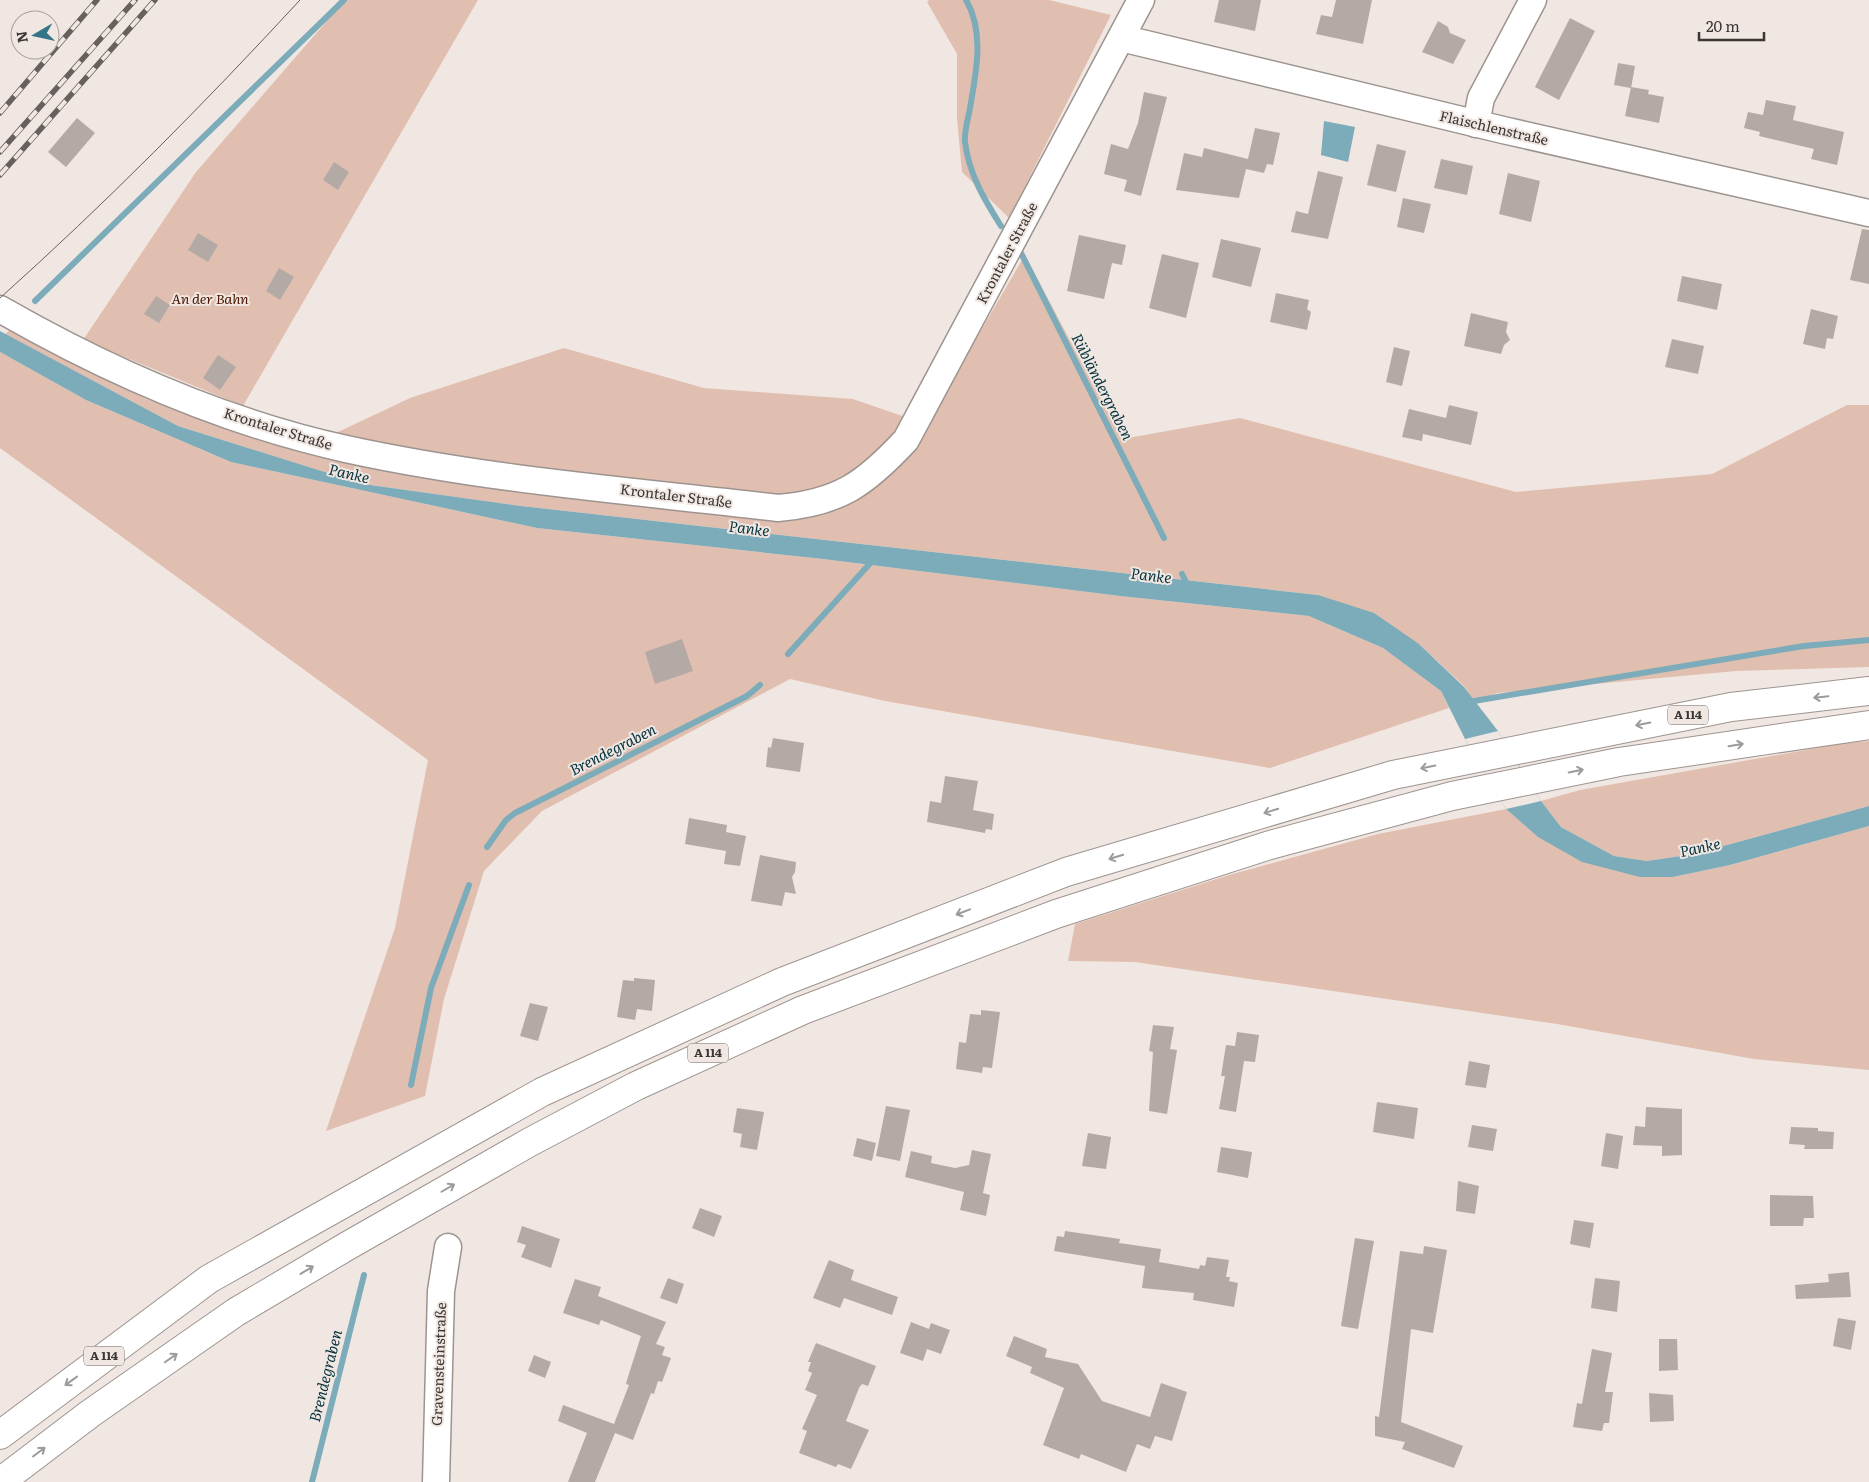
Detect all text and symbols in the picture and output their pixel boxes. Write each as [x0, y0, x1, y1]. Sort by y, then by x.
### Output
north arrow [10, 10, 60, 60]
scale bar [1699, 10, 1764, 42]
text: 20 m [1706, 14, 1740, 37]
text: N [10, 30, 32, 45]
street label: Flaischlenstraße [1438, 105, 1551, 149]
street label: Krontaler Straße [971, 198, 1041, 307]
park label: An der Bahn [171, 288, 249, 308]
water label: Rübländergraben [1066, 329, 1140, 444]
street label: Krontaler Straße [222, 402, 335, 454]
water label: Panke [327, 457, 372, 488]
street label: Krontaler Straße [619, 478, 733, 512]
water label: Panke [727, 514, 771, 541]
water label: Panke [1129, 561, 1173, 588]
one-way arrow [1813, 692, 1829, 702]
road number: A 114 [1668, 706, 1708, 724]
water label: Brendegraben [565, 717, 660, 780]
one-way arrow [1635, 720, 1651, 730]
one-way arrow [1727, 739, 1743, 749]
one-way arrow [1420, 763, 1436, 773]
one-way arrow [1567, 766, 1583, 775]
one-way arrow [1264, 806, 1280, 816]
water label: Panke [1677, 831, 1722, 862]
one-way arrow [1108, 853, 1124, 863]
one-way arrow [955, 908, 971, 917]
road number: A 114 [688, 1044, 728, 1062]
one-way arrow [440, 1183, 455, 1193]
one-way arrow [300, 1264, 314, 1274]
street label: Gravensteinstraße [426, 1302, 450, 1426]
water label: Brendegraben [302, 1327, 347, 1424]
road number: A 114 [84, 1346, 124, 1365]
one-way arrow [164, 1353, 178, 1363]
one-way arrow [65, 1375, 78, 1386]
one-way arrow [32, 1447, 45, 1458]

